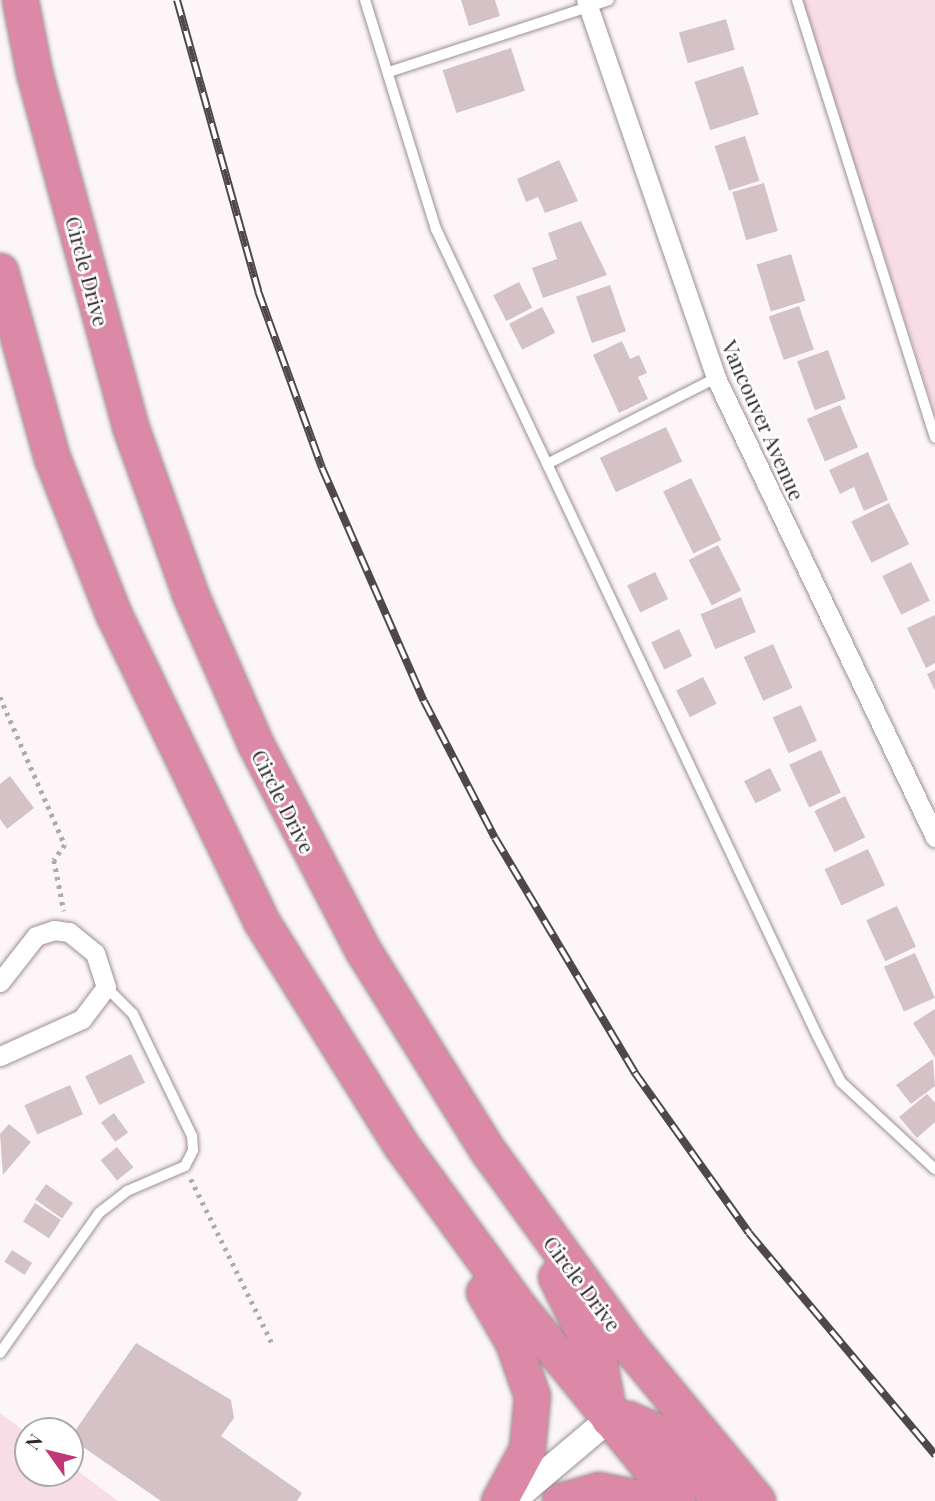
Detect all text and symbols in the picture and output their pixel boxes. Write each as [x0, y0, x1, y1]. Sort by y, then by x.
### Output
street label: Circle Drive [61, 213, 115, 329]
street label: Vancouver Avenue [717, 336, 811, 504]
street label: Circle Drive [247, 745, 321, 857]
street label: Circle Drive [539, 1230, 627, 1336]
north arrow [14, 1417, 84, 1487]
text: N [19, 1428, 48, 1454]

